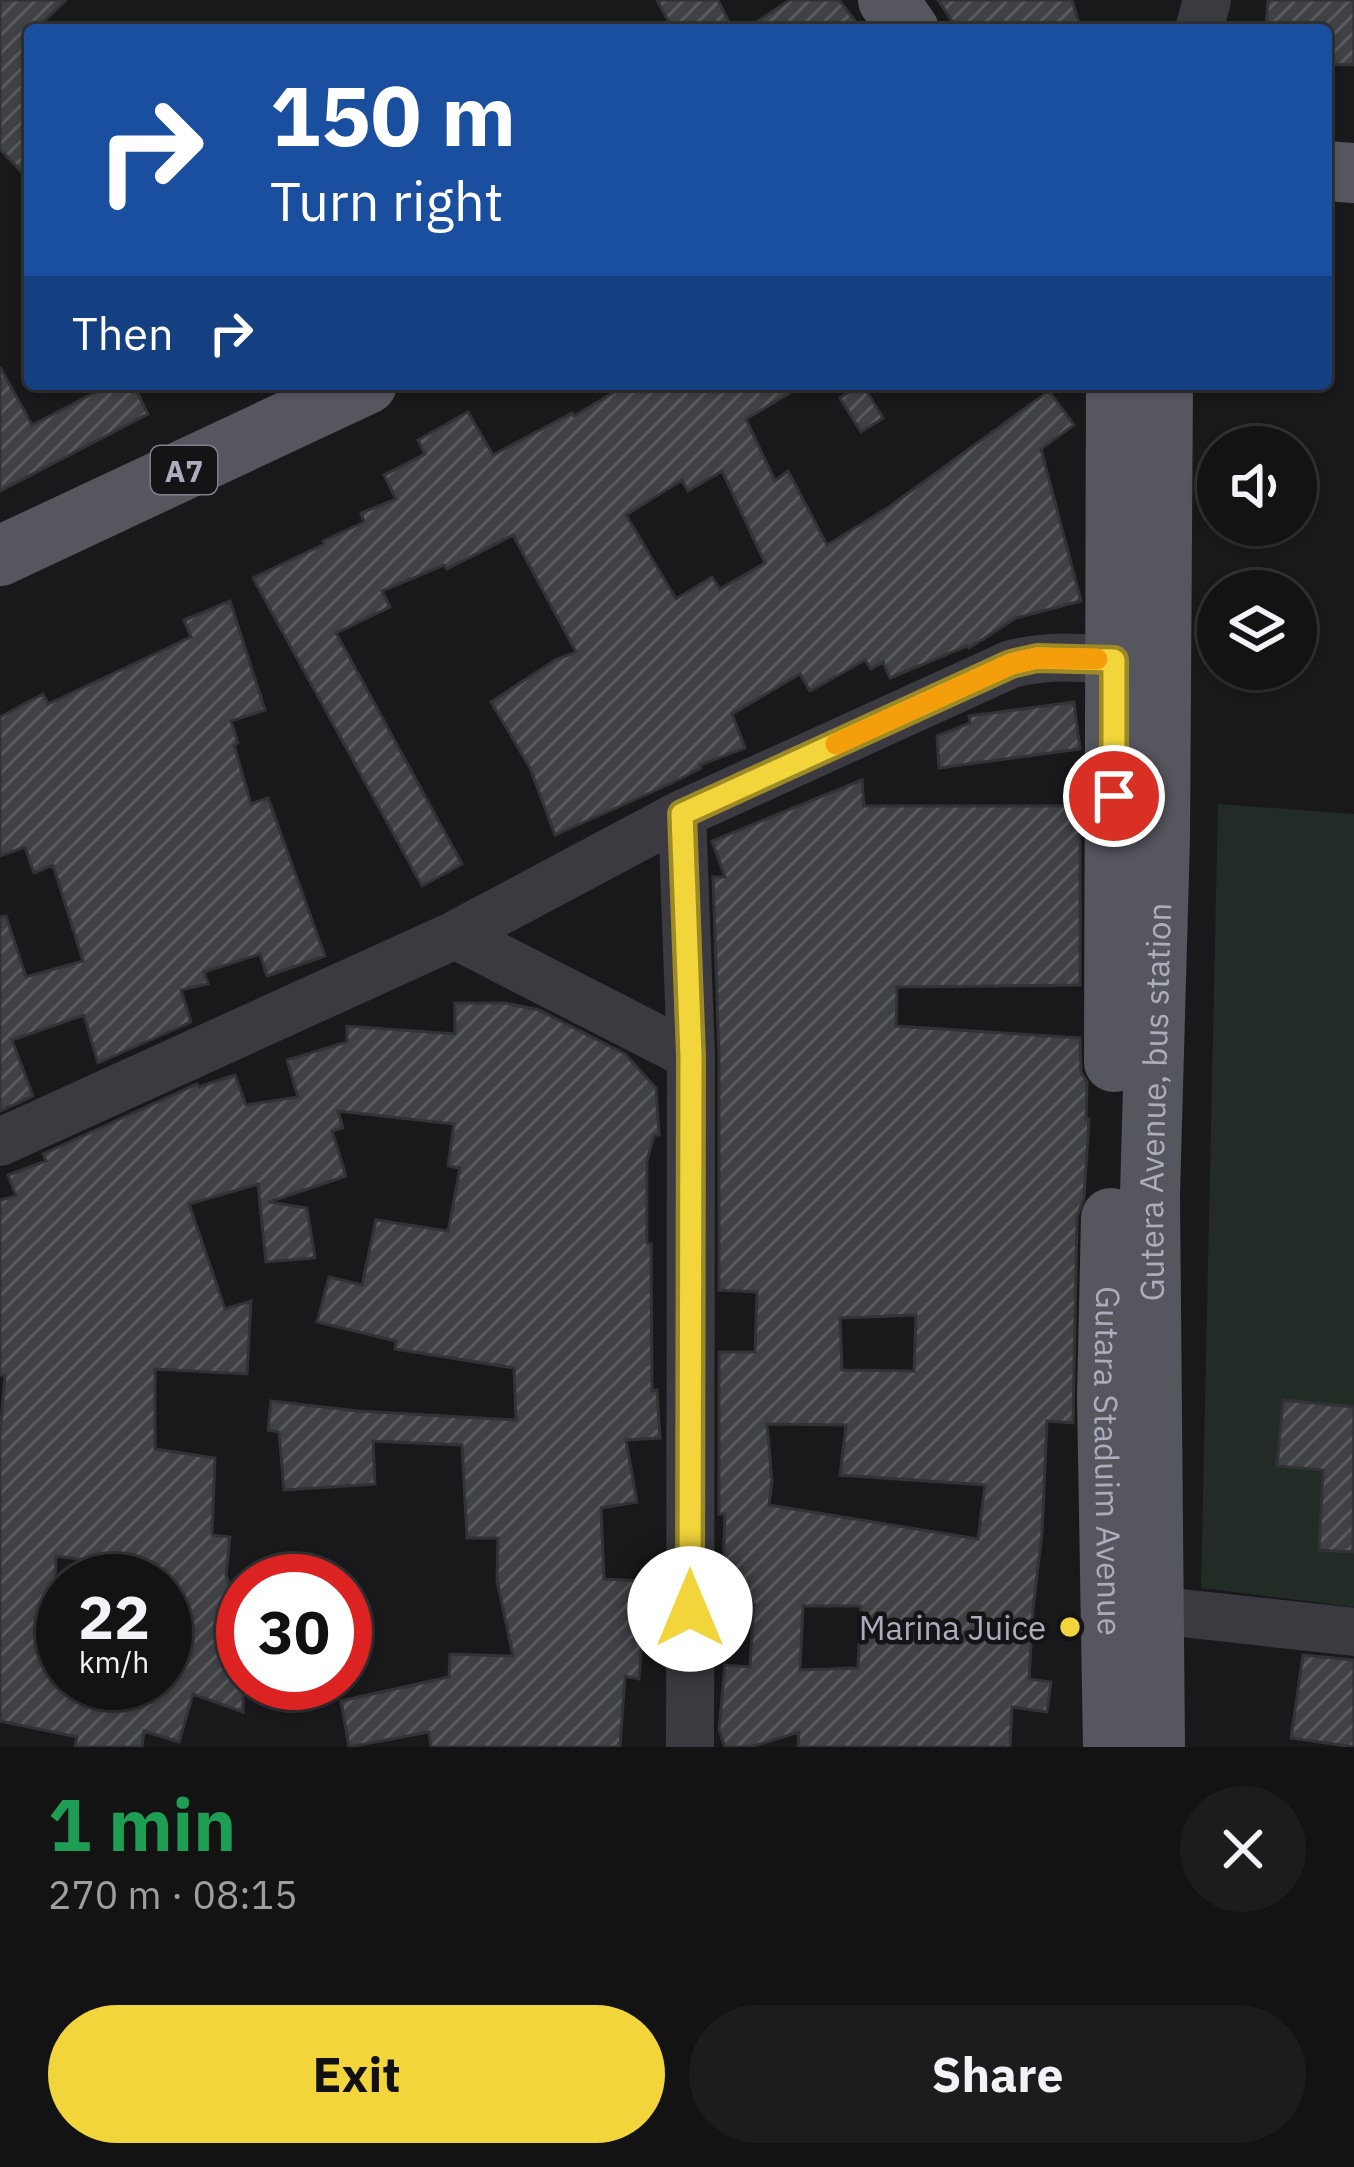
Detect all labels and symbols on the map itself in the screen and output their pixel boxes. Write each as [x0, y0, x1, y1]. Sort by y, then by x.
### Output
road number: A7 [151, 446, 217, 494]
pin [1063, 745, 1165, 847]
street label: Gutera Avenue, bus station [1128, 902, 1180, 1302]
street label: Gutara Staduim Avenue [1085, 1286, 1133, 1636]
position arrow [627, 1546, 753, 1672]
speed limit sign: 30 [216, 1554, 372, 1710]
place label: Marina Juice [859, 1606, 1046, 1649]
marker: Marina Juice [1057, 1614, 1083, 1640]

